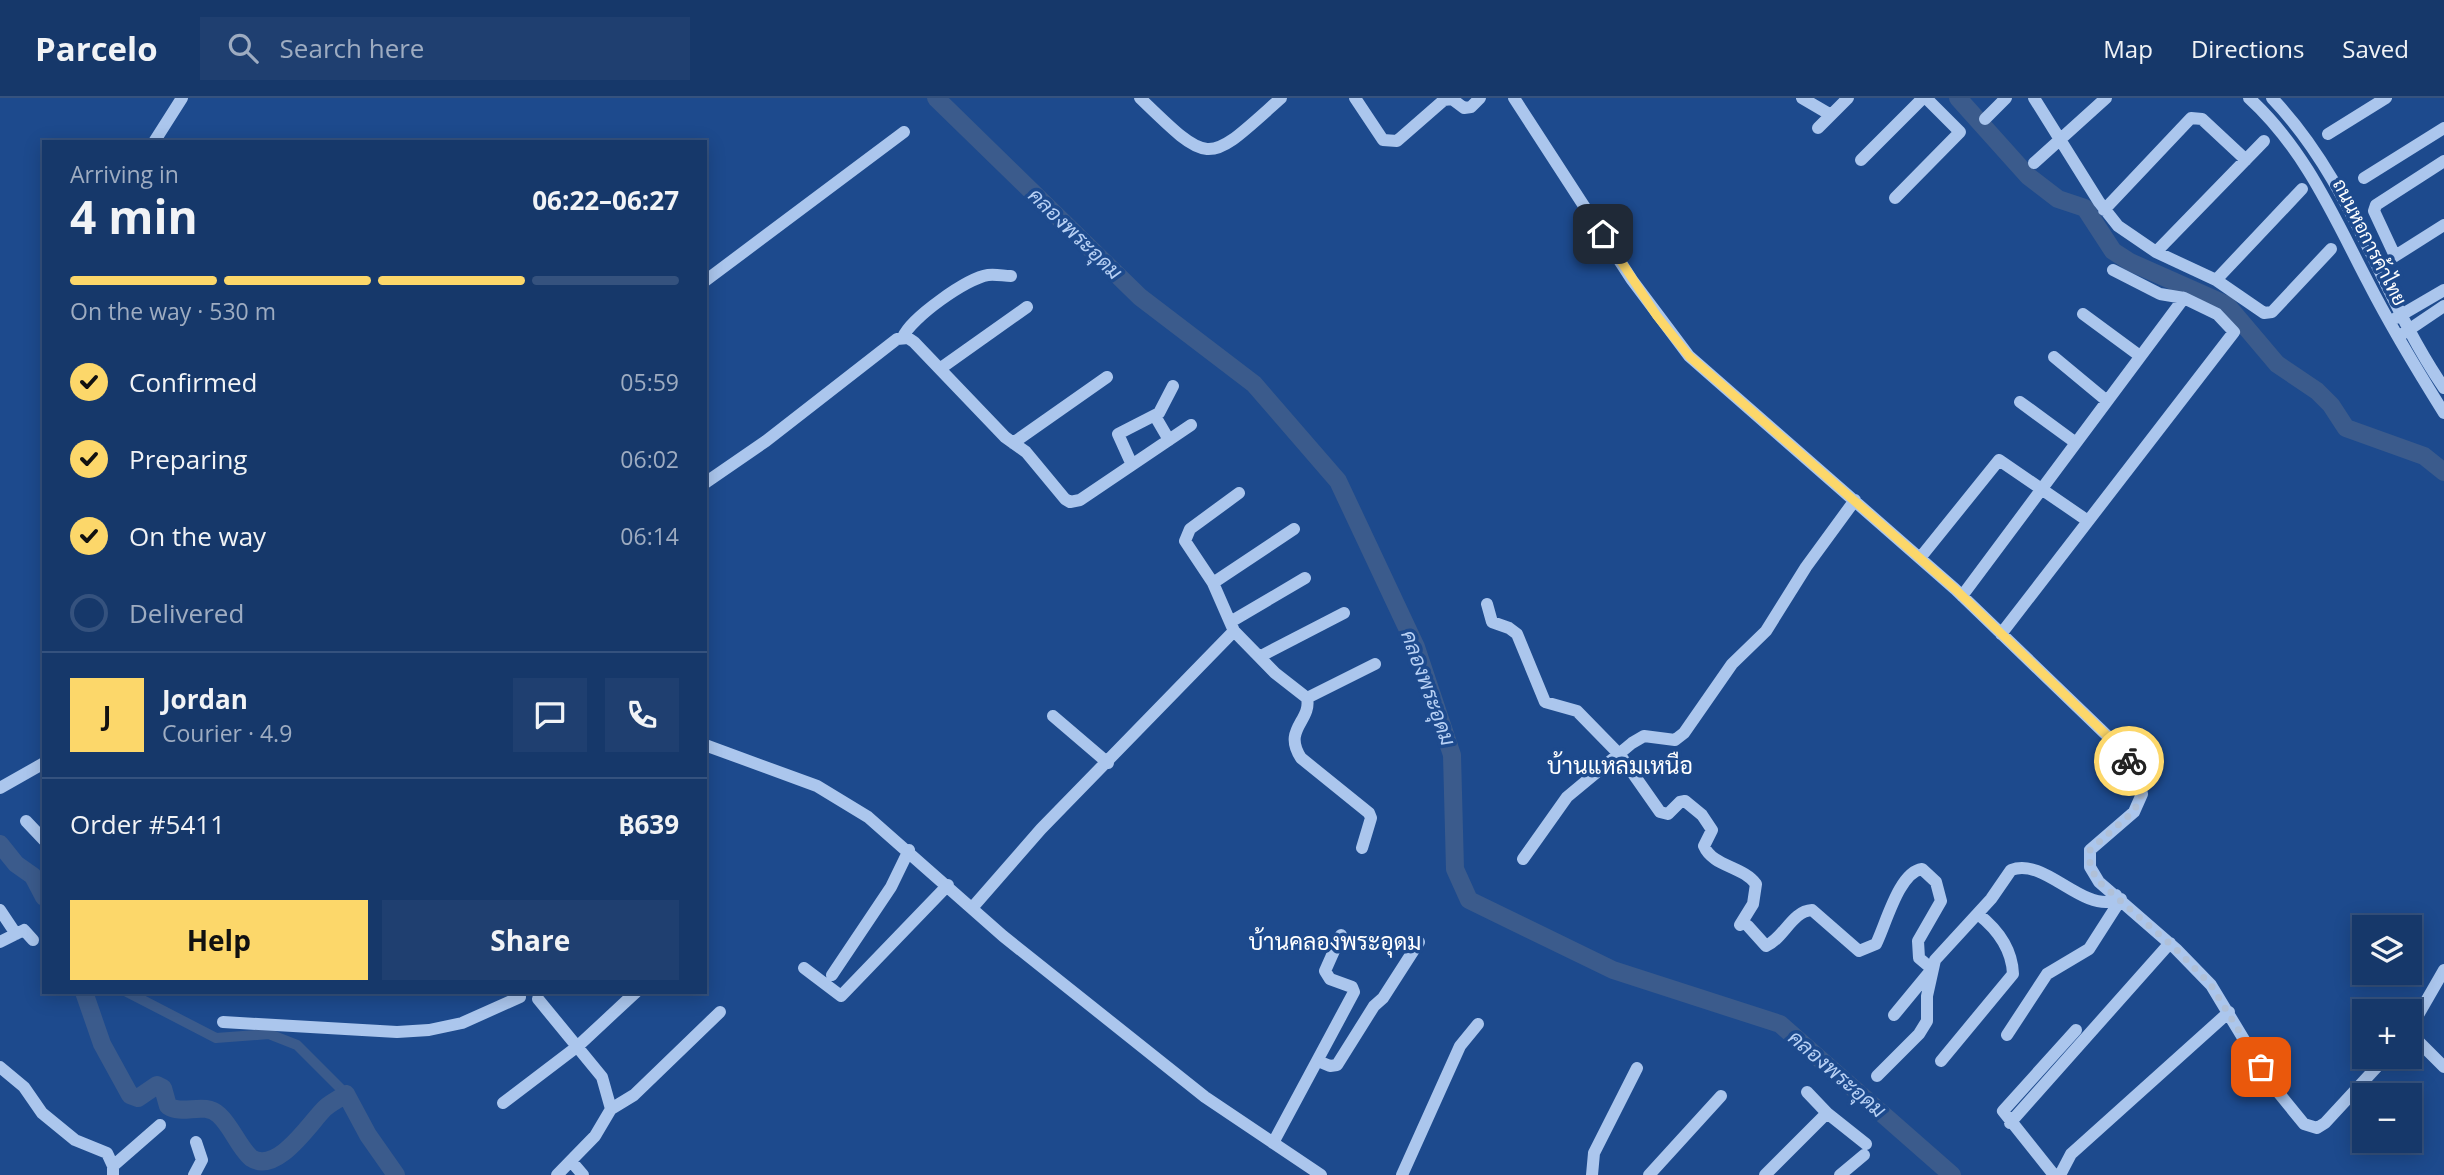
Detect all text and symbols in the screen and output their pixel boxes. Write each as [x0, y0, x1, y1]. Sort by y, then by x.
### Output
search box [200, 17, 690, 80]
text: Parcelo [35, 26, 158, 71]
icon: search [224, 29, 262, 67]
text: Search here [280, 30, 424, 66]
text: Map [2103, 32, 2153, 65]
text: Directions [2191, 32, 2304, 65]
text: Saved [2342, 32, 2409, 65]
text: Arriving in [70, 158, 179, 190]
street label: ถนนหอการค้าไทย [2327, 174, 2413, 310]
water label: คลองพระอุดม [1022, 181, 1129, 286]
text: 06:22–06:27 [532, 182, 679, 218]
text: 4 min [70, 185, 198, 247]
pin [1573, 204, 1633, 264]
icon: home [1584, 215, 1622, 253]
text: On the way · 530 m [70, 295, 276, 327]
icon: check [70, 363, 108, 401]
text: Confirmed [129, 364, 257, 400]
text: 05:59 [620, 366, 679, 398]
icon: check [70, 440, 108, 478]
text: Preparing [129, 441, 247, 477]
text: 06:02 [620, 443, 679, 475]
icon: check [70, 517, 108, 555]
text: On the way [129, 518, 266, 554]
text: 06:14 [620, 520, 679, 552]
text: Delivered [129, 595, 244, 631]
water label: คลองพระอุดม [1394, 626, 1463, 750]
button: chat [513, 678, 587, 752]
button: phone [605, 678, 679, 752]
text: Jordan [162, 681, 248, 717]
text: J [103, 697, 111, 733]
text: Courier · 4.9 [162, 717, 292, 749]
courier [2094, 726, 2164, 796]
icon: bike [2110, 742, 2148, 780]
district label: บ้านแหลมเหนือ [1547, 749, 1693, 781]
text: Order #5411 [70, 806, 225, 842]
text: ฿639 [619, 806, 679, 842]
button: Help [70, 900, 368, 980]
button: Share [382, 900, 679, 980]
map controls [2352, 915, 2422, 1153]
button: layers [2352, 915, 2422, 985]
district label: บ้านคลองพระอุดม [1248, 925, 1422, 958]
button: + [2352, 999, 2422, 1069]
water label: คลองพระอุดม [1782, 1023, 1893, 1124]
pin [2231, 1037, 2291, 1097]
icon: bag [2242, 1048, 2280, 1086]
button: − [2352, 1083, 2422, 1153]

